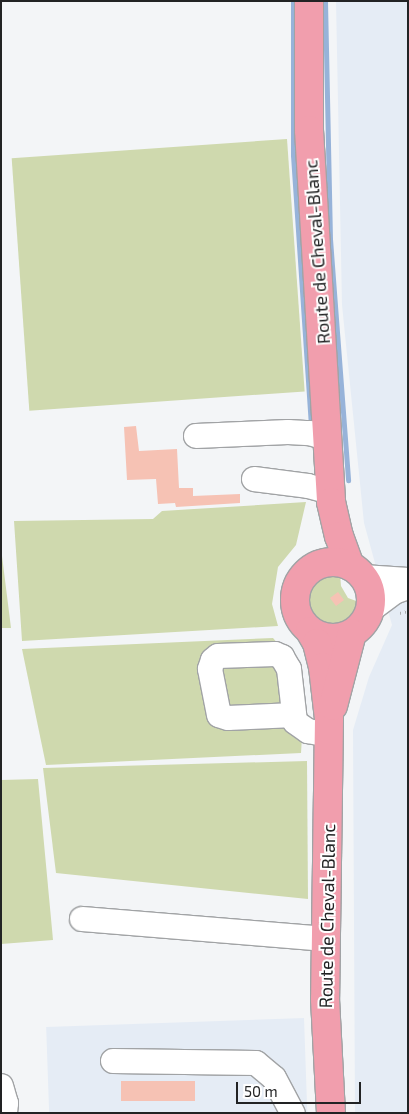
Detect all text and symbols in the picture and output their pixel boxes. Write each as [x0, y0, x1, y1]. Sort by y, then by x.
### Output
street label: Route de Cheval-Blanc [300, 159, 334, 345]
street label: Route de Cheval-Blanc [315, 824, 339, 1008]
scale bar [239, 1072, 364, 1104]
text: 50 m [244, 1082, 278, 1100]

